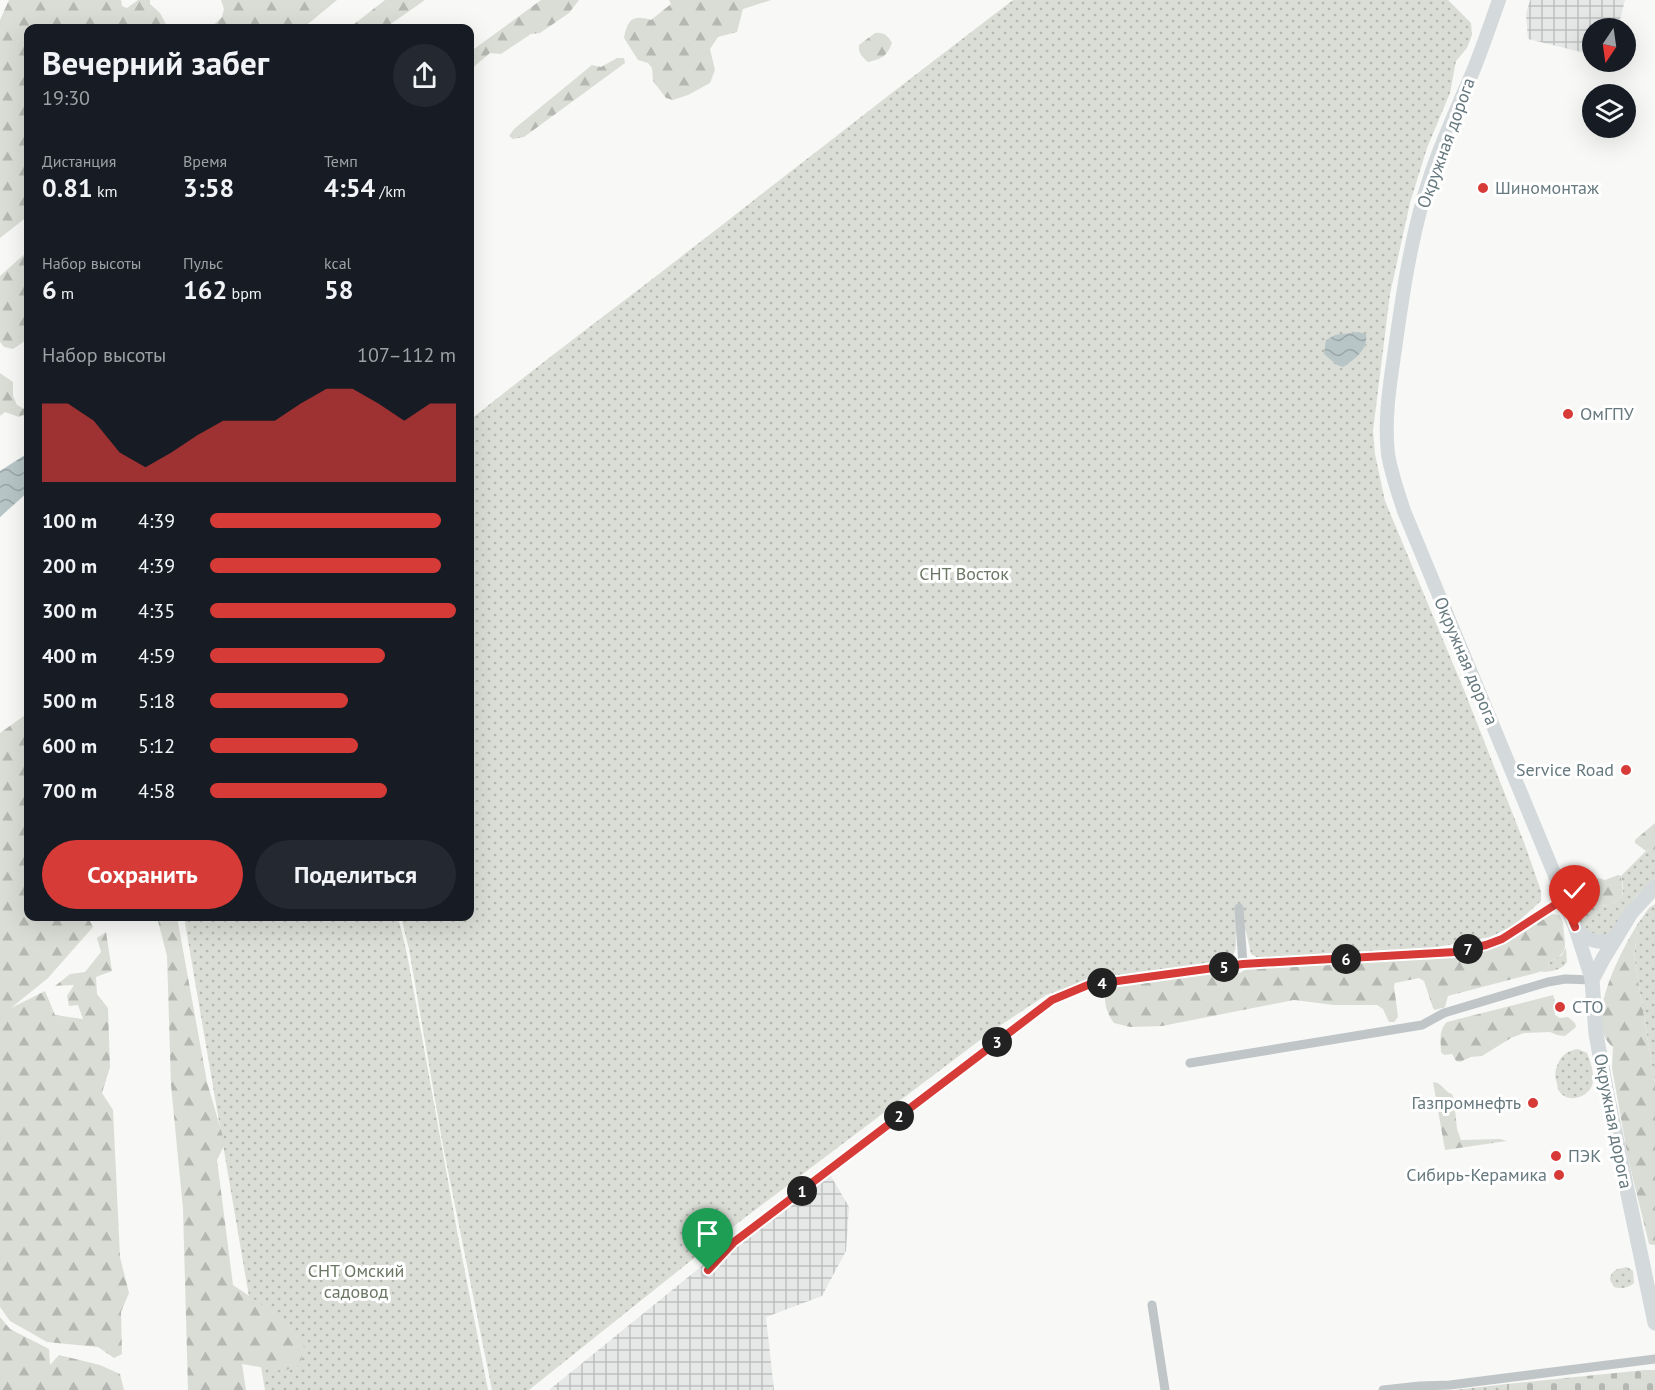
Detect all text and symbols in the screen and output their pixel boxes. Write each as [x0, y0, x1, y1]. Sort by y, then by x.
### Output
north arrow [1582, 18, 1636, 72]
map controls [1582, 18, 1636, 138]
text: Вечерний забег [42, 41, 269, 84]
button: share [393, 44, 456, 107]
street label: Окружная дорога [1411, 75, 1480, 211]
button: layers [1582, 84, 1636, 138]
text: 19:30 [42, 85, 90, 111]
text: Дистанция [42, 151, 116, 171]
text: Время [183, 151, 227, 171]
text: Темп [324, 151, 358, 171]
text: 0.81 [42, 171, 93, 204]
text: 3:58 [183, 171, 234, 204]
text: 4:54 [324, 171, 375, 204]
place label: Шиномонтаж [1495, 176, 1599, 199]
text: km [93, 181, 118, 201]
text: /km [375, 181, 406, 201]
marker: Шиномонтаж [1476, 181, 1490, 195]
text: Набор высоты [42, 253, 141, 273]
text: Пульс [183, 253, 223, 273]
text: kcal [324, 253, 351, 273]
text: 6 [42, 273, 57, 306]
text: 162 [183, 273, 227, 306]
text: 58 [324, 273, 353, 306]
text: m [57, 283, 74, 303]
text: bpm [227, 283, 262, 303]
text: Набор высоты [42, 342, 166, 368]
text: 107–112 m [357, 342, 456, 368]
place label: ОмГПУ [1580, 402, 1634, 425]
marker: ОмГПУ [1561, 407, 1575, 421]
text: 100 m [42, 508, 97, 534]
text: 4:39 [138, 508, 175, 534]
text: 200 m [42, 553, 97, 579]
text: 4:39 [138, 553, 175, 579]
park label: СНТ Восток [919, 562, 1009, 585]
street label: Окружная дорога [1429, 593, 1504, 728]
text: 300 m [42, 598, 97, 624]
text: 4:35 [138, 598, 175, 624]
text: 400 m [42, 643, 97, 669]
text: 4:59 [138, 643, 175, 669]
text: 500 m [42, 688, 97, 714]
text: 5:18 [138, 688, 175, 714]
text: 600 m [42, 733, 97, 759]
text: 5:12 [138, 733, 175, 759]
place label: Service Road [1516, 758, 1614, 781]
marker: Service Road [1619, 763, 1633, 777]
text: 700 m [42, 778, 97, 804]
text: 4:58 [138, 778, 175, 804]
button: Сохранить [42, 840, 243, 909]
button: Поделиться [255, 840, 456, 909]
pin [1549, 865, 1600, 927]
icon: check [1558, 874, 1591, 907]
pin: 7 [1453, 934, 1483, 964]
text: 7 [1463, 939, 1473, 959]
pin: 6 [1331, 944, 1361, 974]
text: 6 [1341, 949, 1351, 969]
pin: 5 [1209, 952, 1239, 982]
text: 5 [1219, 957, 1229, 977]
pin: 4 [1087, 968, 1117, 998]
text: 4 [1097, 973, 1107, 993]
place label: СТО [1572, 995, 1604, 1018]
marker: СТО [1553, 1000, 1567, 1014]
pin: 3 [982, 1027, 1012, 1057]
text: 3 [992, 1032, 1002, 1052]
street label: Окружная дорога [1589, 1051, 1638, 1190]
place label: Газпромнефть [1411, 1091, 1521, 1114]
marker: Газпромнефть [1526, 1096, 1540, 1110]
pin: 2 [884, 1101, 914, 1131]
text: 2 [894, 1106, 904, 1126]
place label: ПЭК [1568, 1144, 1601, 1167]
marker: ПЭК [1549, 1149, 1563, 1163]
place label: Сибирь-Керамика [1406, 1163, 1547, 1186]
marker: Сибирь-Керамика [1552, 1168, 1566, 1182]
pin: 1 [787, 1176, 817, 1206]
text: 1 [797, 1181, 807, 1201]
pin [682, 1208, 733, 1270]
icon: arrive [691, 1217, 724, 1250]
park label: СНТ Омский садовод [308, 1259, 404, 1303]

